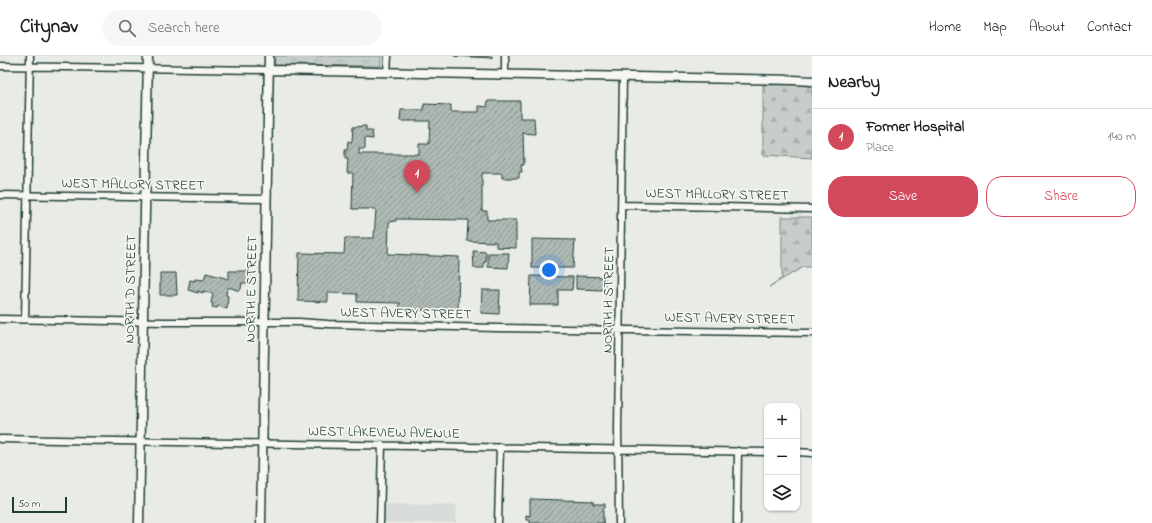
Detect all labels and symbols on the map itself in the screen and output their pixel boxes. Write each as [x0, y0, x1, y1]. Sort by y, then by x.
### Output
pin: 1 [404, 160, 430, 193]
street label: WEST MALLORY STREET [61, 173, 205, 197]
street label: WEST MALLORY STREET [645, 183, 789, 207]
street label: NORTH D STREET [120, 234, 142, 344]
street label: NORTH E STREET [241, 235, 263, 343]
street label: NORTH H STREET [598, 247, 620, 353]
your location [539, 260, 559, 280]
street label: WEST AVERY STREET [340, 302, 472, 326]
street label: WEST AVERY STREET [664, 307, 796, 331]
street label: WEST LAKEVIEW AVENUE [308, 421, 460, 445]
scale bar [12, 495, 67, 514]

